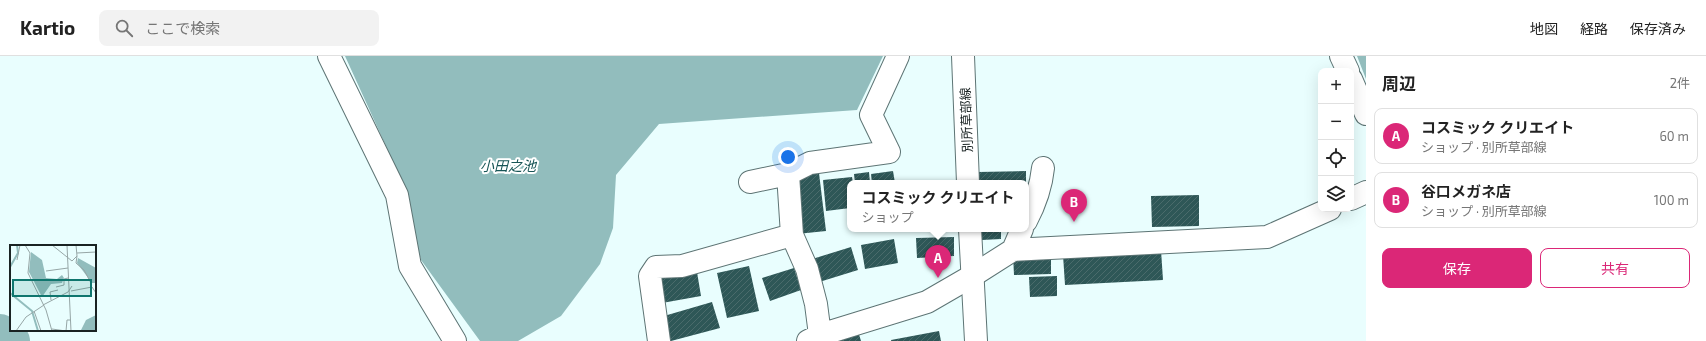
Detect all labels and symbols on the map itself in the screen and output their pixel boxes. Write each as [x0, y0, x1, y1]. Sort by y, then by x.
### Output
street label: 別所草部線 [957, 87, 975, 153]
your location [778, 147, 798, 167]
water label: 小田之池 [480, 157, 538, 174]
pin: B [1061, 189, 1087, 222]
inset map [10, 245, 96, 331]
pin: A [925, 245, 951, 278]

